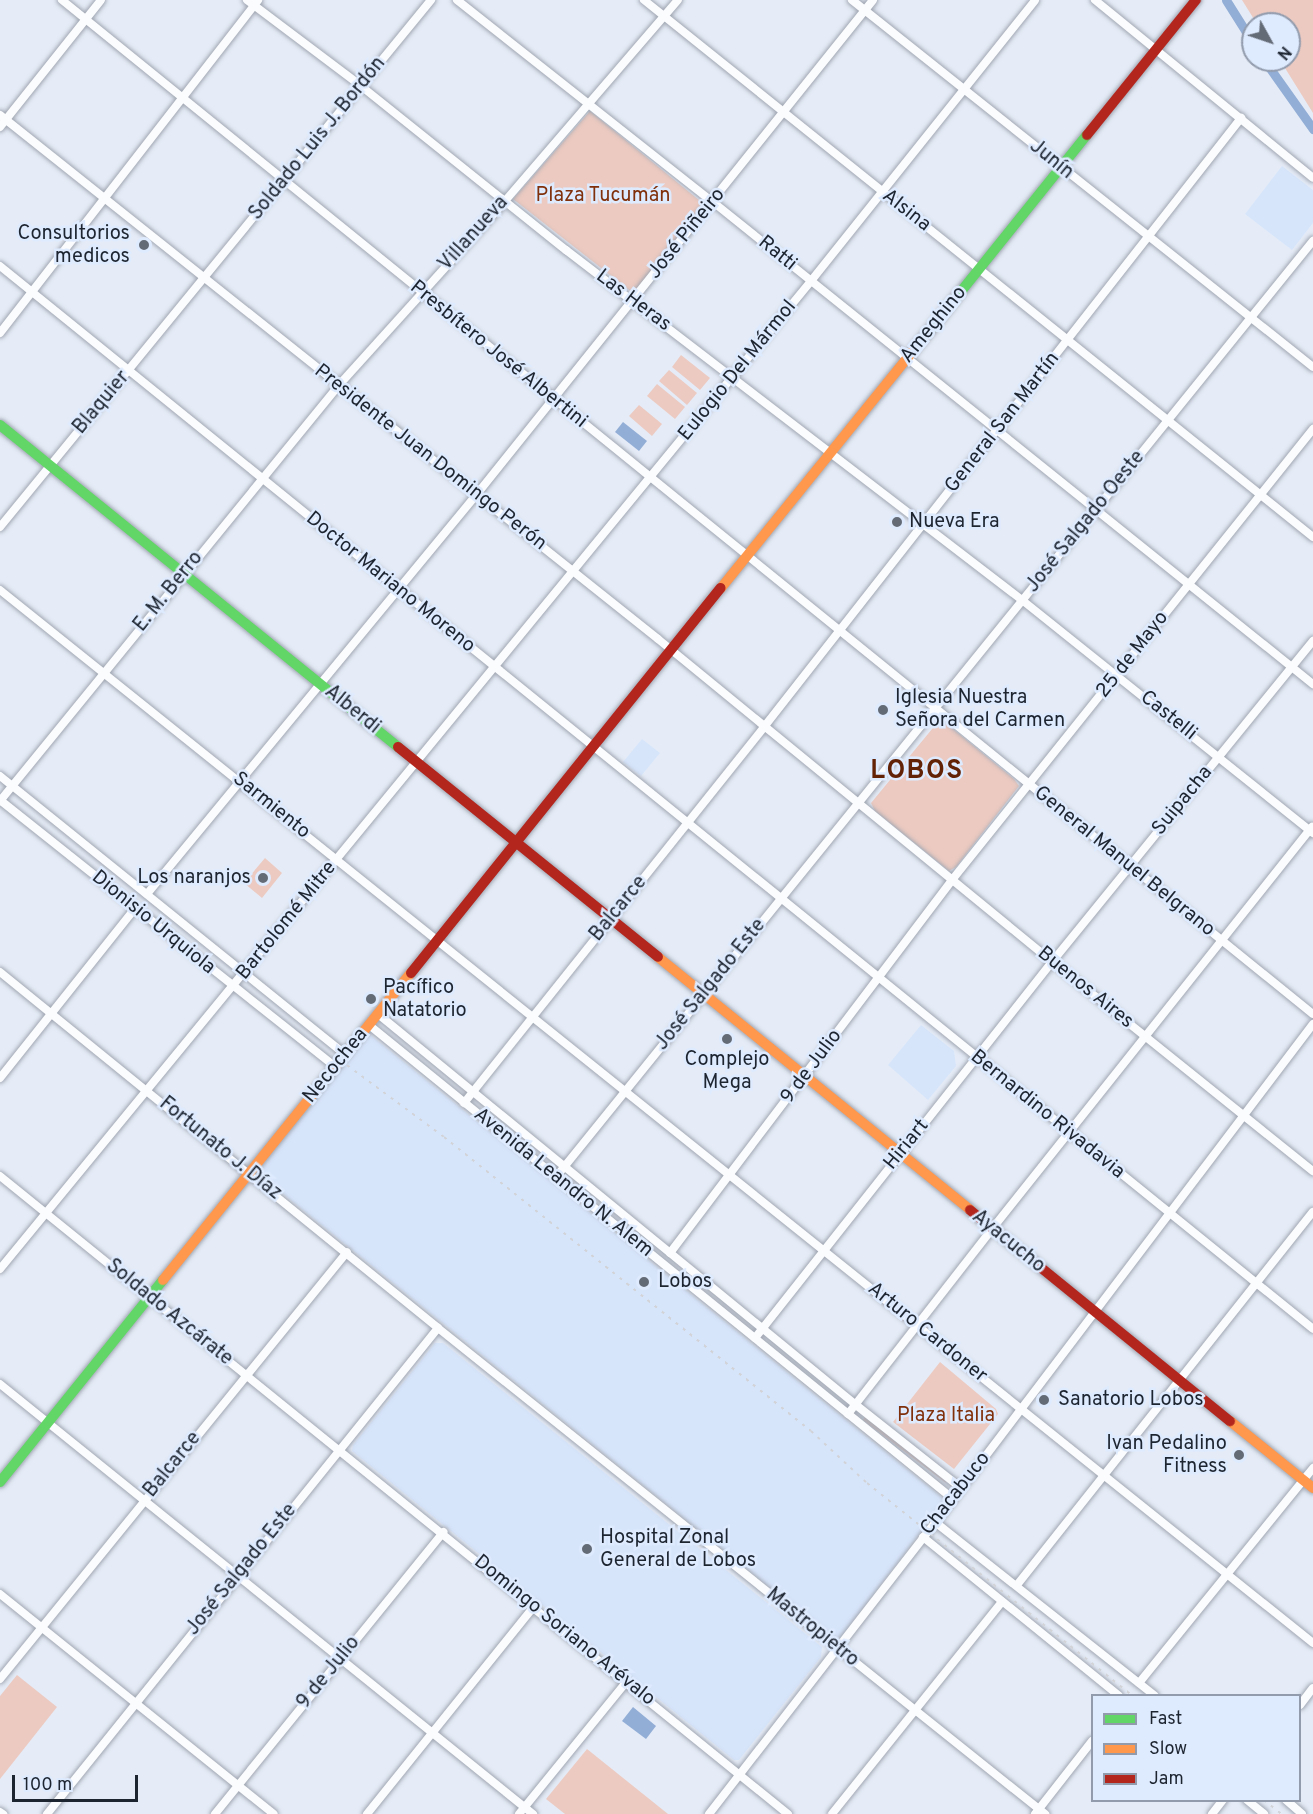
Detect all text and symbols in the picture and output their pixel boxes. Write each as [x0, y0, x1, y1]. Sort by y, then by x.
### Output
north arrow [1241, 12, 1301, 72]
text: N [1272, 41, 1295, 63]
street label: Soldado Luis J. Bordón [245, 52, 391, 226]
street label: Junín [1024, 135, 1078, 185]
park label: Plaza Tucumán [535, 184, 671, 208]
street label: José Piñeiro [643, 184, 731, 284]
street label: Alsina [877, 185, 935, 237]
street label: Villanueva [434, 192, 514, 276]
place label: Consultorios medicos [17, 222, 130, 269]
street label: Ratti [753, 231, 801, 277]
marker: Consultorios medicos [135, 236, 153, 254]
street label: Las Heras [591, 265, 675, 337]
street label: Presbítero José Albertini [404, 276, 592, 434]
street label: Ameghino [896, 282, 972, 368]
street label: Eulogio Del Mármol [674, 296, 802, 446]
street label: General San Martín [941, 348, 1065, 498]
street label: Presidente Juan Domingo Perón [309, 360, 551, 556]
street label: Blaquier [69, 366, 135, 440]
street label: José Salgado Oeste [1021, 446, 1151, 598]
street label: Doctor Mariano Moreno [300, 507, 480, 659]
place label: Nueva Era [909, 510, 1000, 534]
marker: Nueva Era [890, 515, 904, 529]
street label: E. M. Berro [129, 547, 209, 637]
street label: 25 de Mayo [1092, 607, 1174, 703]
street label: Alberdi [319, 680, 385, 740]
place label: Iglesia Nuestra Señora del Carmen [895, 686, 1065, 733]
street label: Castelli [1135, 686, 1201, 746]
marker: Iglesia Nuestra Señora del Carmen [876, 703, 890, 717]
district label: LOBOS [870, 756, 964, 788]
street label: Suipacha [1148, 761, 1218, 841]
street label: Sarmiento [227, 767, 315, 845]
street label: General Manuel Belgrano [1029, 782, 1219, 942]
street label: Bartolomé Mitre [232, 857, 342, 985]
street label: Dionisio Urquiola [86, 866, 220, 980]
place label: Los naranjos [137, 866, 251, 890]
marker: Los naranjos [256, 871, 270, 885]
street label: Balcarce [585, 871, 653, 947]
street label: José Salgado Este [651, 914, 771, 1056]
street label: Buenos Aires [1032, 942, 1138, 1034]
place label: Pacífico Natatorio [383, 976, 467, 1023]
marker: Pacífico Natatorio [364, 992, 378, 1006]
street label: Necochea [298, 1024, 374, 1108]
street label: 9 de Julio [776, 1025, 848, 1109]
marker: Complejo Mega [720, 1032, 734, 1046]
street label: Bernardino Rivadavia [965, 1045, 1129, 1185]
place label: Complejo Mega [685, 1048, 769, 1095]
street label: Fortunato J. Díaz [154, 1092, 286, 1206]
street label: Avenida Leandro N. Alem [468, 1103, 658, 1263]
street label: Hiriart [879, 1115, 935, 1175]
street label: Ayacucho [967, 1205, 1049, 1279]
street label: Soldado Azcárate [100, 1254, 238, 1372]
place label: Lobos [658, 1270, 712, 1294]
marker: Lobos [635, 1273, 653, 1291]
street label: Arturo Cardoner [862, 1277, 992, 1389]
place label: Sanatorio Lobos [1058, 1388, 1204, 1412]
marker: Sanatorio Lobos [1035, 1391, 1053, 1409]
park label: Plaza Italia [897, 1404, 995, 1428]
street label: Balcarce [139, 1427, 207, 1503]
place label: Ivan Pedalino Fitness [1106, 1432, 1227, 1479]
street label: Chacabuco [916, 1448, 996, 1540]
marker: Ivan Pedalino Fitness [1232, 1448, 1246, 1462]
street label: José Salgado Este [182, 1499, 302, 1641]
place label: Hospital Zonal General de Lobos [600, 1526, 756, 1573]
marker: Hospital Zonal General de Lobos [578, 1540, 596, 1558]
street label: Domingo Soriano Arévalo [468, 1550, 660, 1712]
street label: Mastropietro [761, 1583, 863, 1673]
street label: 9 de Julio [292, 1632, 366, 1714]
legend [1091, 1694, 1301, 1802]
text: Fast [1149, 1708, 1182, 1731]
text: Slow [1149, 1738, 1187, 1761]
scale bar [15, 1763, 141, 1801]
text: Jam [1149, 1768, 1184, 1791]
text: 100 m [23, 1774, 72, 1797]

